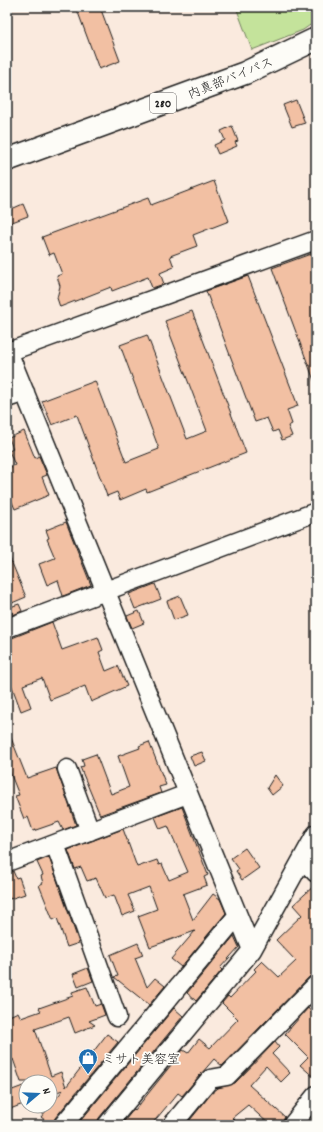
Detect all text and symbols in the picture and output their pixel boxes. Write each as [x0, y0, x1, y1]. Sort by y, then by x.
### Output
street label: 内真部バイパス [185, 54, 277, 105]
road number: 280 [150, 93, 176, 113]
shop icon: ミサト美容室 [77, 1047, 99, 1075]
place label: ミサト美容室 [102, 1051, 180, 1070]
north arrow [18, 1074, 58, 1114]
text: N [37, 1086, 54, 1097]

